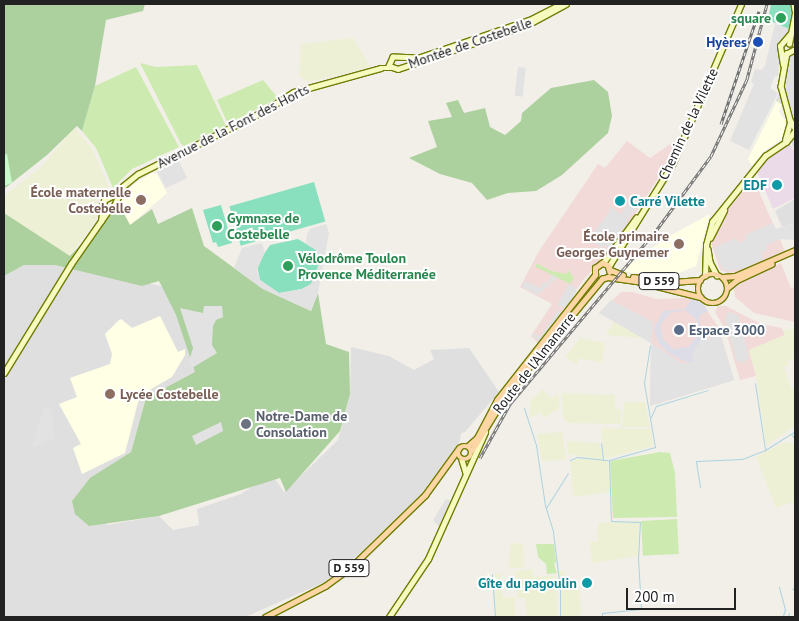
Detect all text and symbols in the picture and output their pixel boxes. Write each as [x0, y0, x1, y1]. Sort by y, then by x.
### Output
place label: square [731, 10, 771, 26]
marker: square [775, 12, 787, 24]
street label: Montée de Costebelle [406, 14, 534, 72]
place label: Hyères [706, 34, 747, 50]
marker: Hyères [751, 35, 765, 49]
street label: Chemin de la Vilette [655, 65, 721, 183]
street label: Avenue de la Font des Horts [154, 80, 312, 172]
place label: EDF [744, 177, 767, 193]
marker: EDF [771, 179, 783, 191]
place label: École maternelle Costebelle [30, 184, 131, 216]
place label: Carré Vilette [630, 193, 705, 209]
marker: École maternelle Costebelle [135, 194, 147, 206]
marker: Carré Vilette [614, 195, 626, 207]
place label: Gymnase de Costebelle [227, 210, 299, 242]
marker: Gymnase de Costebelle [211, 220, 223, 232]
place label: École primaire Georges Guynemer [556, 228, 669, 260]
marker: École primaire Georges Guynemer [673, 238, 685, 250]
place label: Vélodrôme Toulon Provence Méditerranée [298, 250, 436, 282]
marker: Vélodrôme Toulon Provence Méditerranée [282, 260, 294, 272]
road number: D 559 [638, 272, 680, 290]
street label: Route de l'Almanarre [489, 309, 579, 417]
place label: Espace 3000 [689, 322, 765, 338]
marker: Espace 3000 [673, 324, 685, 336]
place label: Lycée Costebelle [120, 386, 219, 402]
marker: Lycée Costebelle [104, 388, 116, 400]
place label: Notre-Dame de Consolation [256, 408, 347, 441]
marker: Notre-Dame de Consolation [240, 418, 252, 430]
road number: D 559 [328, 558, 370, 578]
place label: Gîte du pagoulin [478, 575, 577, 591]
marker: Gîte du pagoulin [581, 577, 593, 589]
scale bar [629, 578, 739, 610]
text: 200 m [634, 587, 675, 606]

